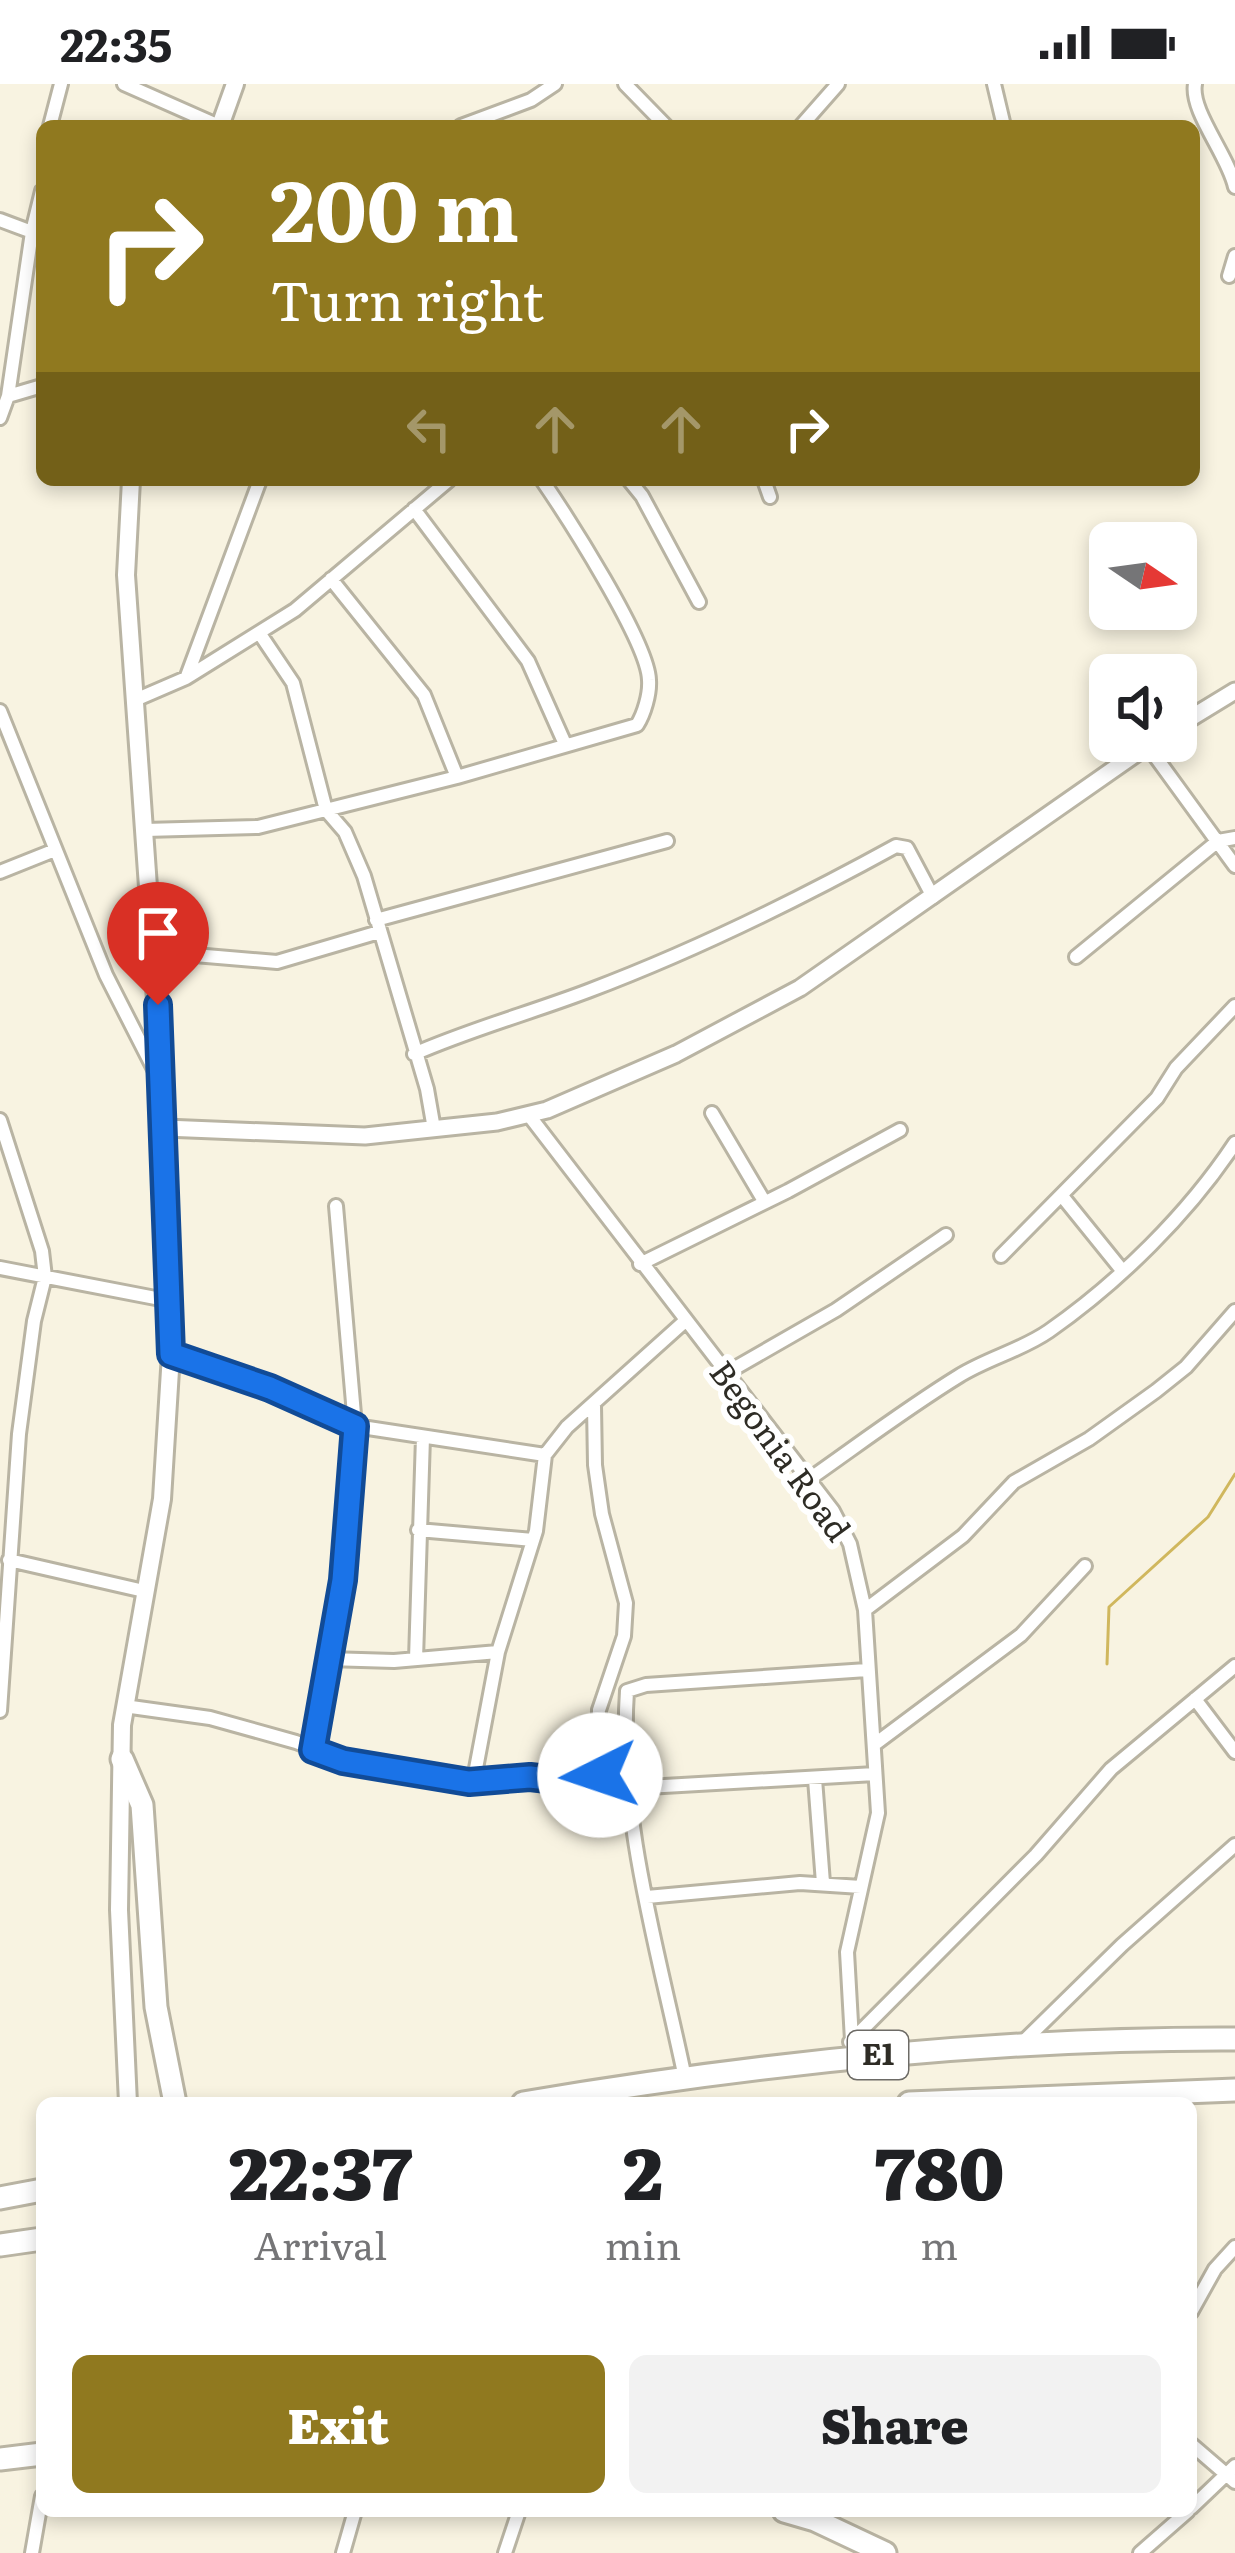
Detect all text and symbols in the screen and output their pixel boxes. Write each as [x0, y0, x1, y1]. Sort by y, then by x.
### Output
text: 22:35 [60, 9, 172, 76]
text: 200 m [270, 143, 519, 268]
icon: right [72, 168, 228, 324]
text: Turn right [270, 257, 544, 338]
icon: left [396, 396, 462, 462]
icon: ahead [522, 396, 588, 462]
icon: ahead [648, 396, 714, 462]
icon: right [774, 396, 840, 462]
north arrow [1089, 522, 1197, 630]
map controls [1089, 522, 1197, 762]
button: sound [1089, 654, 1197, 762]
pin [107, 882, 209, 1005]
icon: arrive [125, 900, 191, 966]
street label: Begonia Road [700, 1349, 864, 1550]
position arrow [537, 1712, 663, 1838]
road number: E1 [848, 2031, 908, 2079]
text: 22:37 [229, 2115, 412, 2222]
text: 2 [623, 2115, 663, 2222]
text: 780 [874, 2115, 1004, 2222]
text: Arrival [254, 2214, 387, 2272]
text: min [605, 2214, 681, 2272]
text: m [920, 2214, 958, 2272]
button: Exit [72, 2355, 605, 2493]
button: Share [629, 2355, 1161, 2493]

